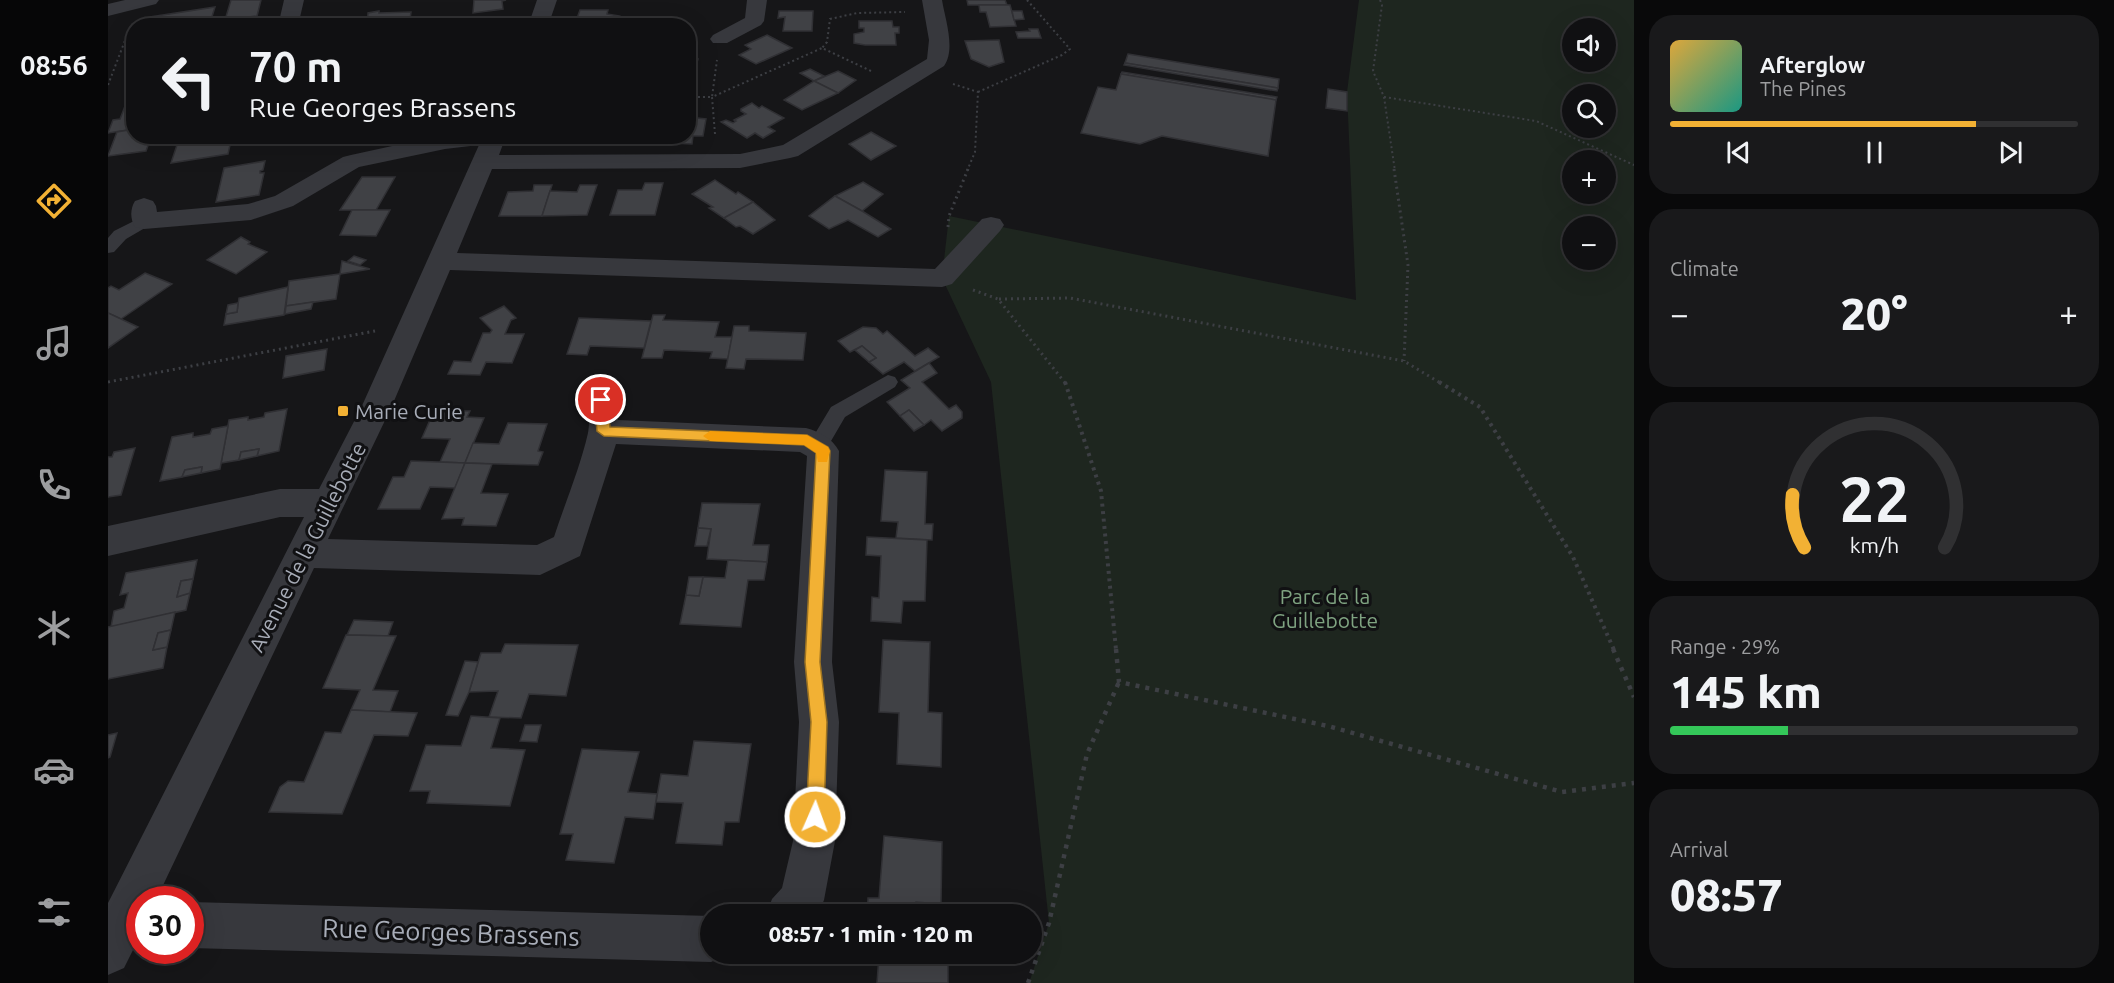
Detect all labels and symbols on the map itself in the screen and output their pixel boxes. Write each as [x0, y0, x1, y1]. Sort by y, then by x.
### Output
pin [575, 374, 626, 425]
place label: Marie Curie [355, 399, 463, 423]
marker: Marie Curie [336, 404, 350, 418]
street label: Avenue de la Guillebotte [244, 438, 370, 656]
park label: Parc de la Guillebotte [1272, 584, 1378, 632]
position arrow [783, 785, 847, 849]
speed limit sign: 30 [126, 886, 204, 964]
street label: Rue Georges Brassens [322, 913, 580, 951]

